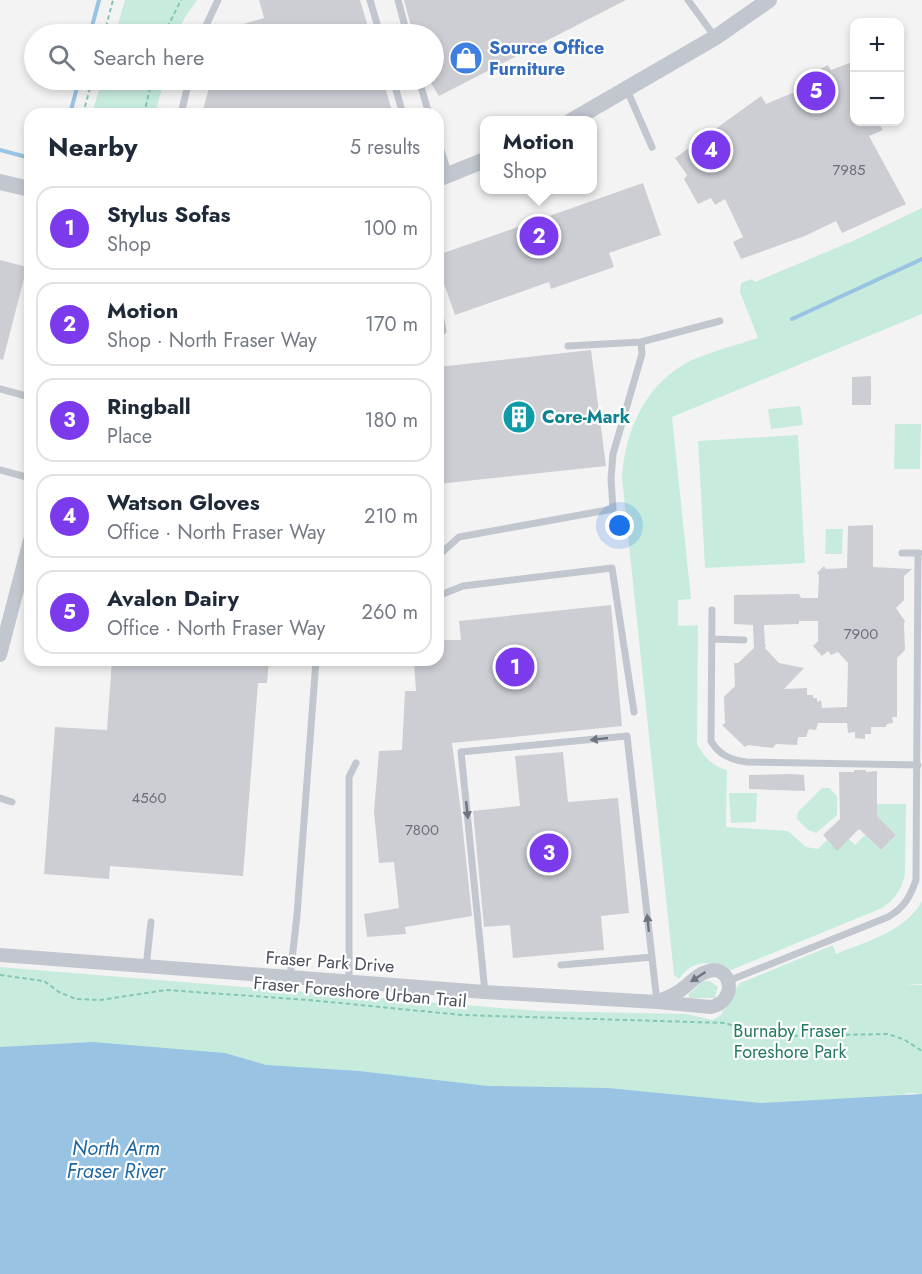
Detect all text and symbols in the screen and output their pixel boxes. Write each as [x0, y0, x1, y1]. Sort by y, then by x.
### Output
map controls [850, 18, 904, 126]
button: + [850, 18, 904, 72]
search box [24, 24, 444, 90]
place label: Source Office Furniture [489, 35, 604, 82]
shop icon: Source Office Furniture [448, 40, 484, 76]
icon: search [45, 41, 78, 74]
text: Search here [93, 41, 204, 73]
pin: 5 [796, 68, 836, 113]
button: − [850, 72, 904, 126]
popup [480, 116, 597, 194]
text: Motion [503, 125, 574, 157]
text: Nearby [48, 128, 137, 166]
pin: 4 [692, 128, 730, 172]
text: 5 results [350, 133, 420, 162]
text: Shop [503, 157, 547, 186]
house number: 7985 [832, 159, 866, 181]
text: Stylus Sofas [107, 198, 231, 230]
text: 1 [64, 214, 75, 243]
text: 100 m [363, 214, 418, 243]
pin: 2 [520, 214, 558, 258]
text: Shop [107, 230, 151, 259]
text: Motion [107, 294, 178, 326]
text: 2 [63, 310, 76, 339]
text: 170 m [365, 310, 418, 339]
text: Shop · North Fraser Way [107, 326, 317, 355]
text: Ringball [107, 390, 191, 422]
building icon: Core-Mark [501, 399, 537, 435]
place label: Core-Mark [542, 404, 631, 430]
text: 3 [63, 406, 76, 435]
text: 180 m [364, 406, 418, 435]
text: Place [107, 422, 152, 451]
text: Watson Gloves [107, 486, 260, 518]
text: 4 [63, 502, 76, 531]
text: 210 m [364, 502, 418, 531]
your location [605, 511, 634, 540]
text: Office · North Fraser Way [107, 518, 325, 547]
text: Avalon Dairy [107, 582, 239, 614]
text: 5 [63, 598, 76, 627]
text: 260 m [362, 598, 418, 627]
text: Office · North Fraser Way [107, 614, 325, 643]
house number: 7900 [844, 623, 878, 645]
pin: 1 [496, 644, 534, 690]
one-way arrow [590, 734, 609, 744]
house number: 4560 [132, 787, 166, 809]
one-way arrow [462, 801, 472, 820]
house number: 7800 [405, 819, 439, 841]
pin: 3 [530, 830, 568, 876]
one-way arrow [643, 913, 653, 932]
street label: Fraser Park Drive [265, 945, 395, 979]
street label: Fraser Foreshore Urban Trail [252, 970, 468, 1014]
one-way arrow [690, 971, 707, 982]
park label: Burnaby Fraser Foreshore Park [733, 1018, 847, 1065]
water label: North Arm Fraser River [67, 1134, 166, 1186]

